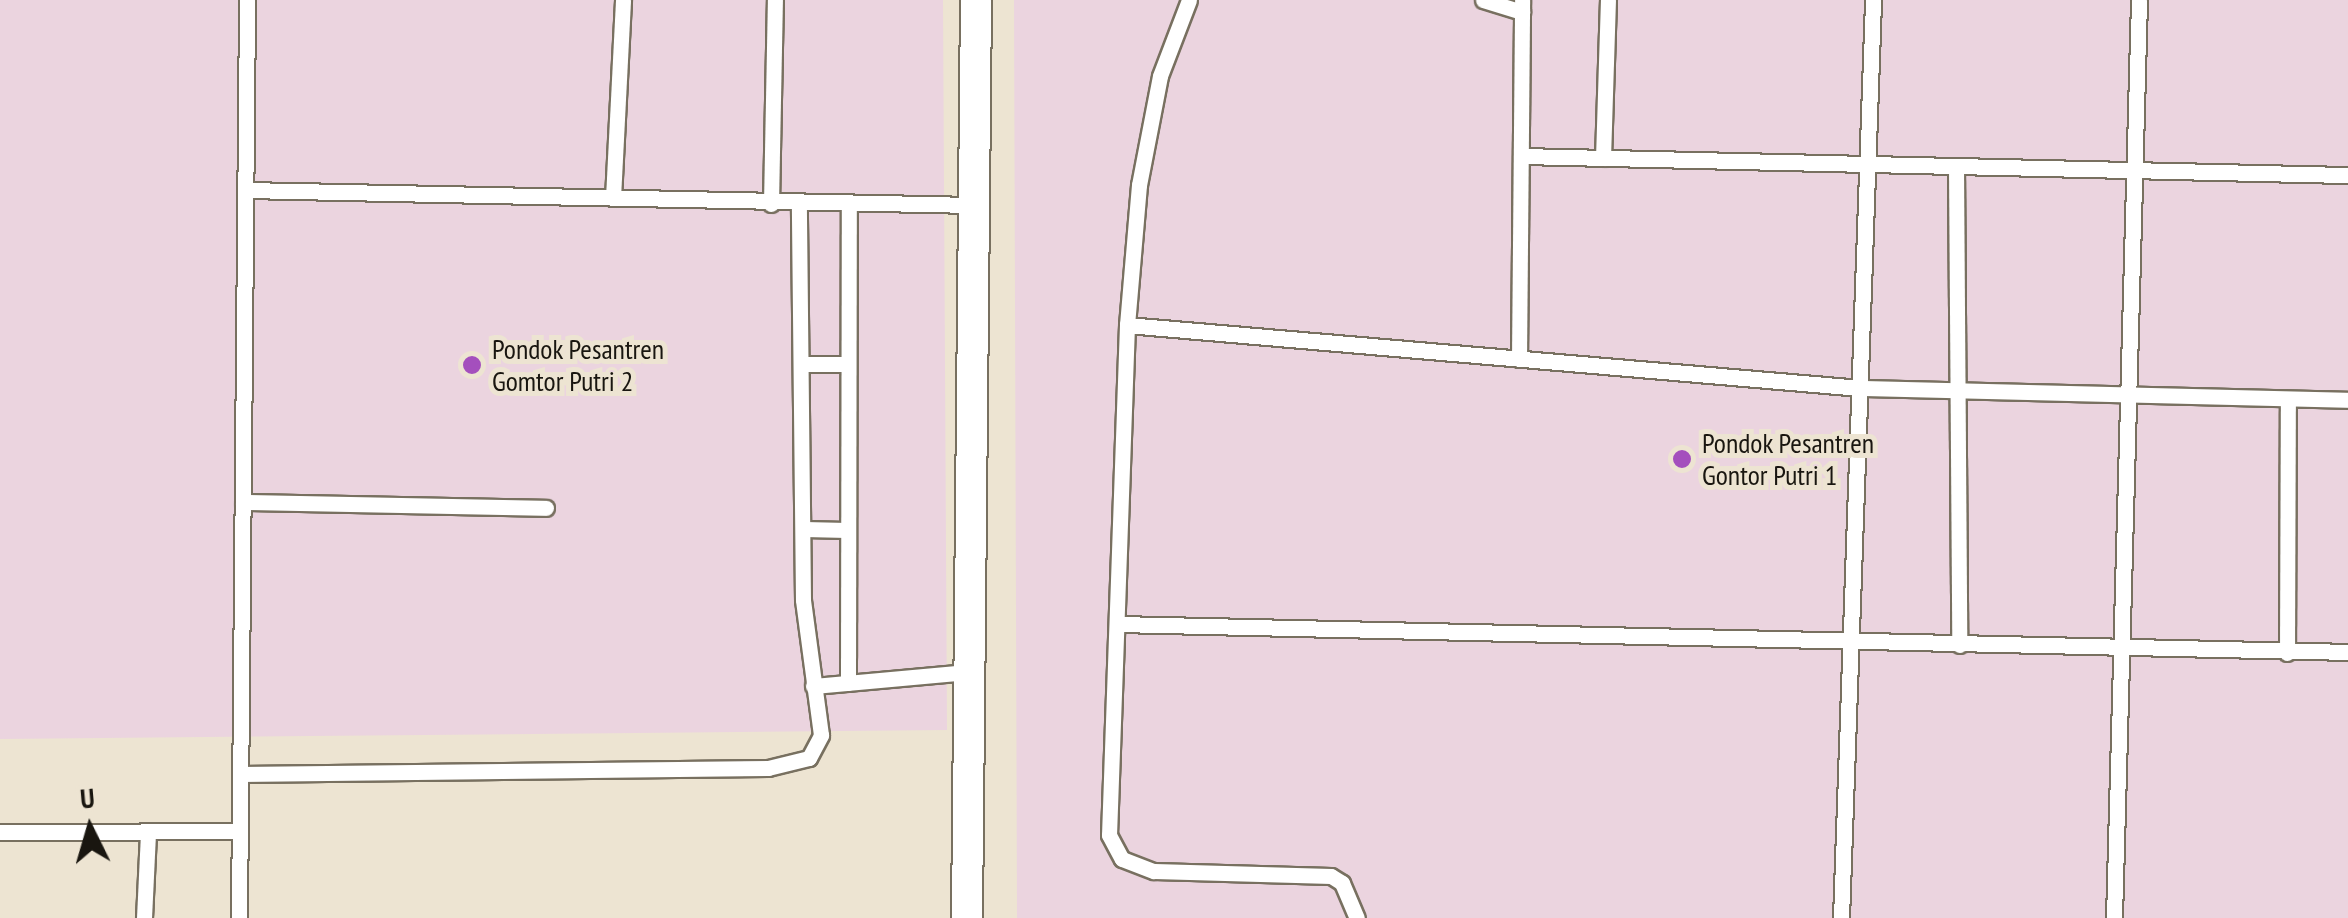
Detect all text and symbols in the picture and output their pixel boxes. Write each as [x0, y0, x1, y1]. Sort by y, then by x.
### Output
place label: Pondok Pesantren Gomtor Putri 2 [492, 332, 665, 398]
marker: Pondok Pesantren Gomtor Putri 2 [461, 354, 483, 376]
place label: Pondok Pesantren Gontor Putri 1 [1702, 426, 1875, 492]
marker: Pondok Pesantren Gontor Putri 1 [1671, 448, 1693, 470]
north arrow [40, 778, 140, 878]
text: U [79, 779, 96, 817]

